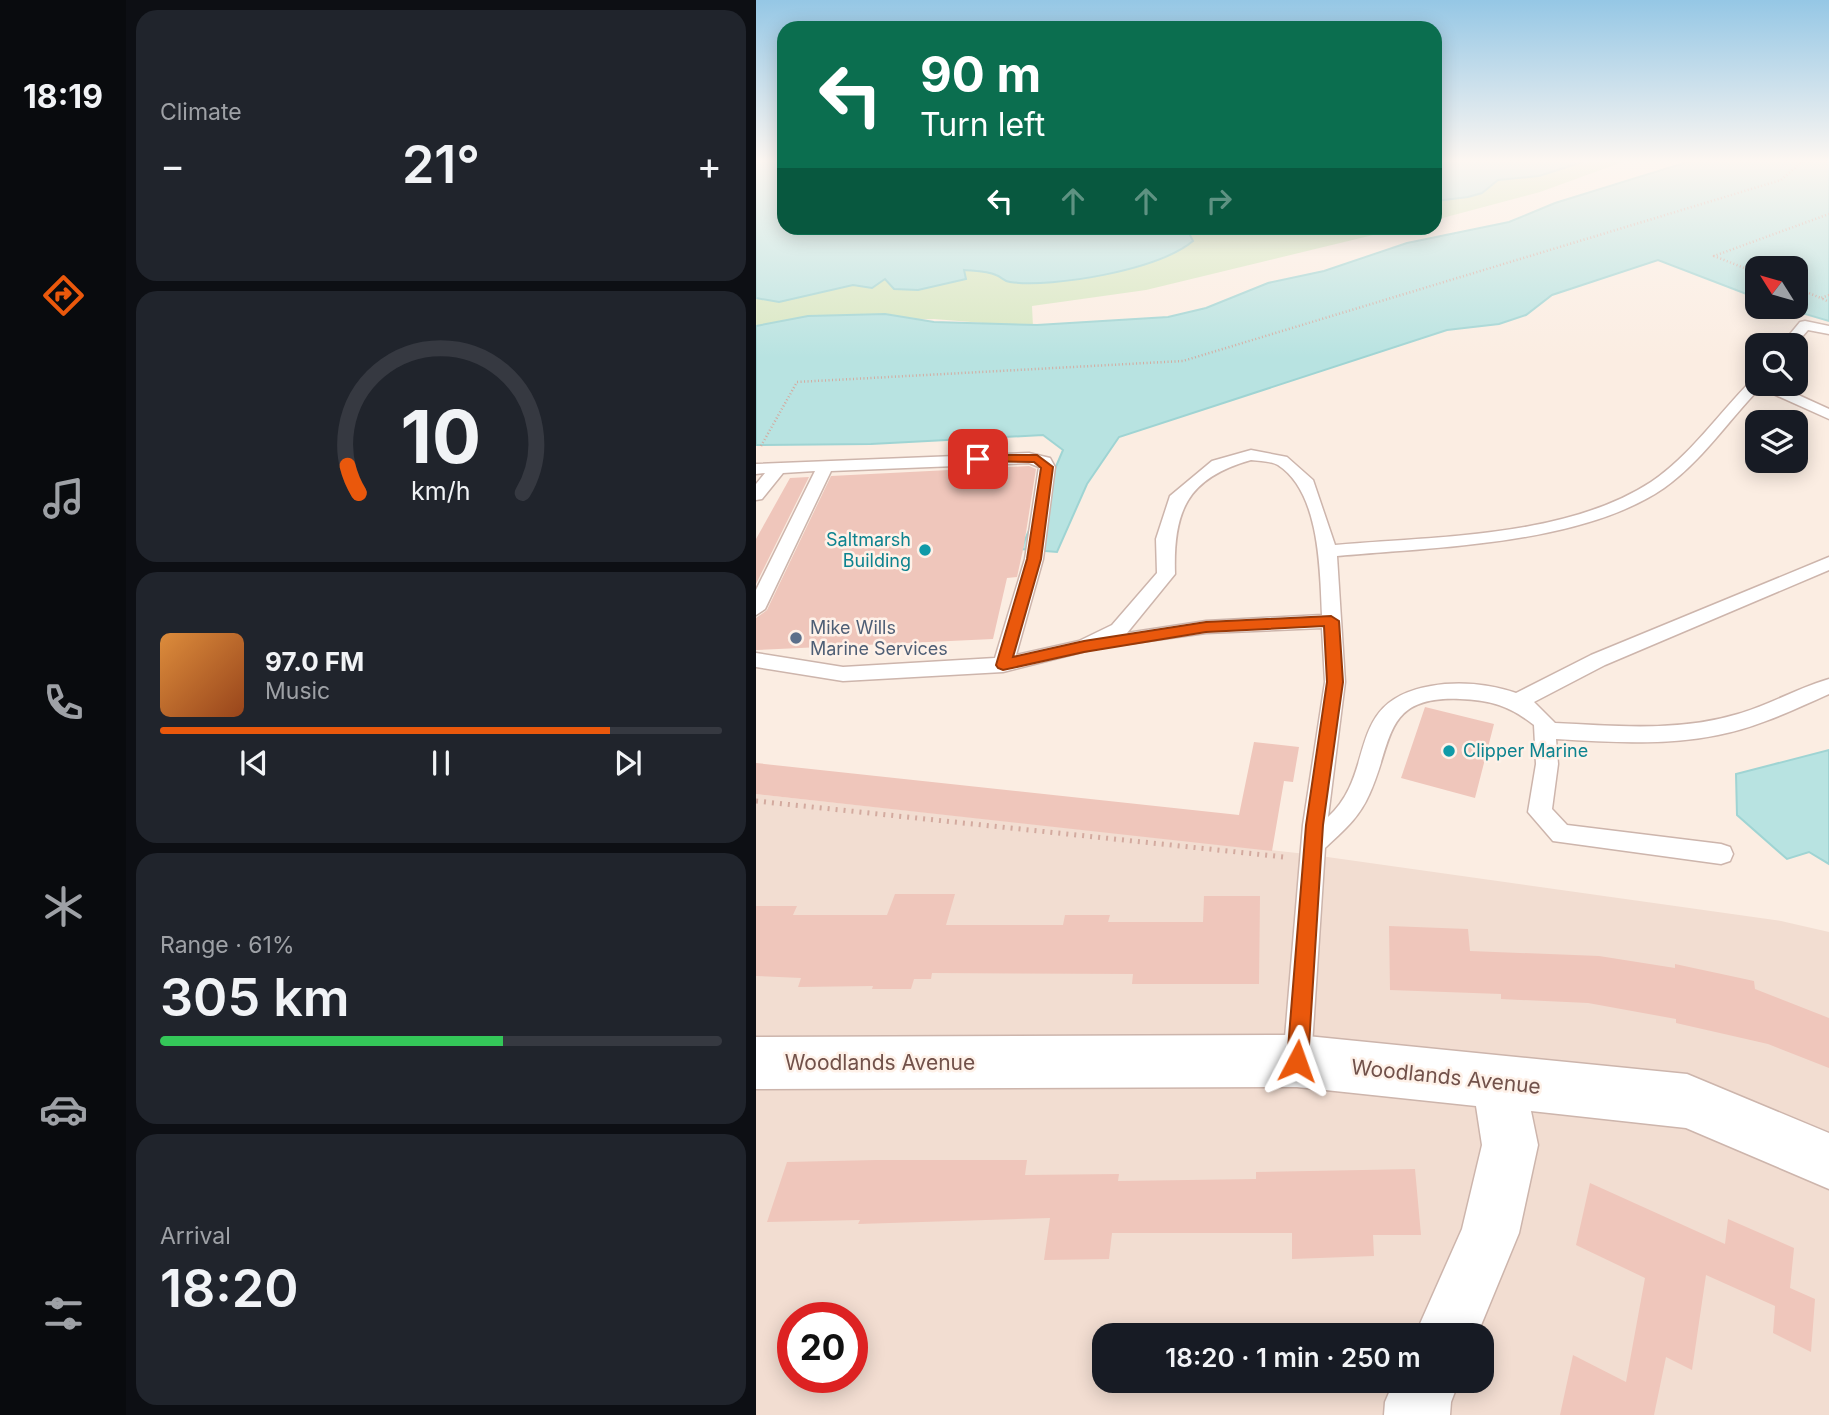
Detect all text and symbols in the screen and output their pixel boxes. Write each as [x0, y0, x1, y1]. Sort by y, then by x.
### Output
text: 90 m [920, 45, 1041, 104]
icon: left [805, 49, 896, 140]
text: 18:19 [23, 77, 103, 116]
text: Climate [160, 98, 242, 126]
text: Turn left [920, 105, 1045, 144]
text: 21° [402, 133, 480, 196]
text: − [160, 142, 185, 188]
text: + [697, 142, 722, 188]
icon: left [981, 182, 1019, 220]
icon: ahead [1054, 182, 1092, 220]
icon: ahead [1127, 182, 1165, 220]
icon: right [1200, 182, 1238, 220]
north arrow [1745, 256, 1808, 318]
map controls [1745, 256, 1808, 473]
icon: directions [39, 271, 88, 320]
button: search [1745, 333, 1808, 396]
text: 10 [401, 392, 481, 481]
button: layers [1745, 410, 1808, 473]
pin [948, 429, 1008, 489]
icon: arrive [959, 440, 997, 478]
icon: music [39, 474, 88, 523]
text: km/h [411, 475, 471, 505]
place label: Saltmarsh Building [826, 529, 911, 571]
marker: Saltmarsh Building [917, 542, 933, 558]
place label: Mike Wills Marine Services [810, 617, 948, 659]
marker: Mike Wills Marine Services [788, 630, 804, 646]
text: 97.0 FM [265, 646, 364, 677]
text: Music [265, 677, 330, 705]
icon: phone [39, 678, 88, 727]
place label: Clipper Marine [1463, 740, 1588, 761]
marker: Clipper Marine [1441, 743, 1457, 759]
icon: previous [235, 744, 273, 782]
icon: pause [422, 744, 460, 782]
icon: next [609, 744, 647, 782]
icon: climate [39, 882, 88, 931]
text: Range · 61% [160, 931, 294, 959]
text: 305 km [160, 966, 350, 1029]
position arrow [1260, 1024, 1334, 1098]
street label: Woodlands Avenue [785, 1050, 975, 1075]
street label: Woodlands Avenue [1350, 1054, 1542, 1099]
icon: car [39, 1085, 88, 1134]
text: Arrival [160, 1222, 231, 1250]
text: 18:20 [160, 1257, 299, 1320]
icon: filters [39, 1289, 88, 1338]
speed limit sign: 20 [777, 1302, 868, 1393]
text: 18:20 · 1 min · 250 m [1165, 1342, 1421, 1373]

